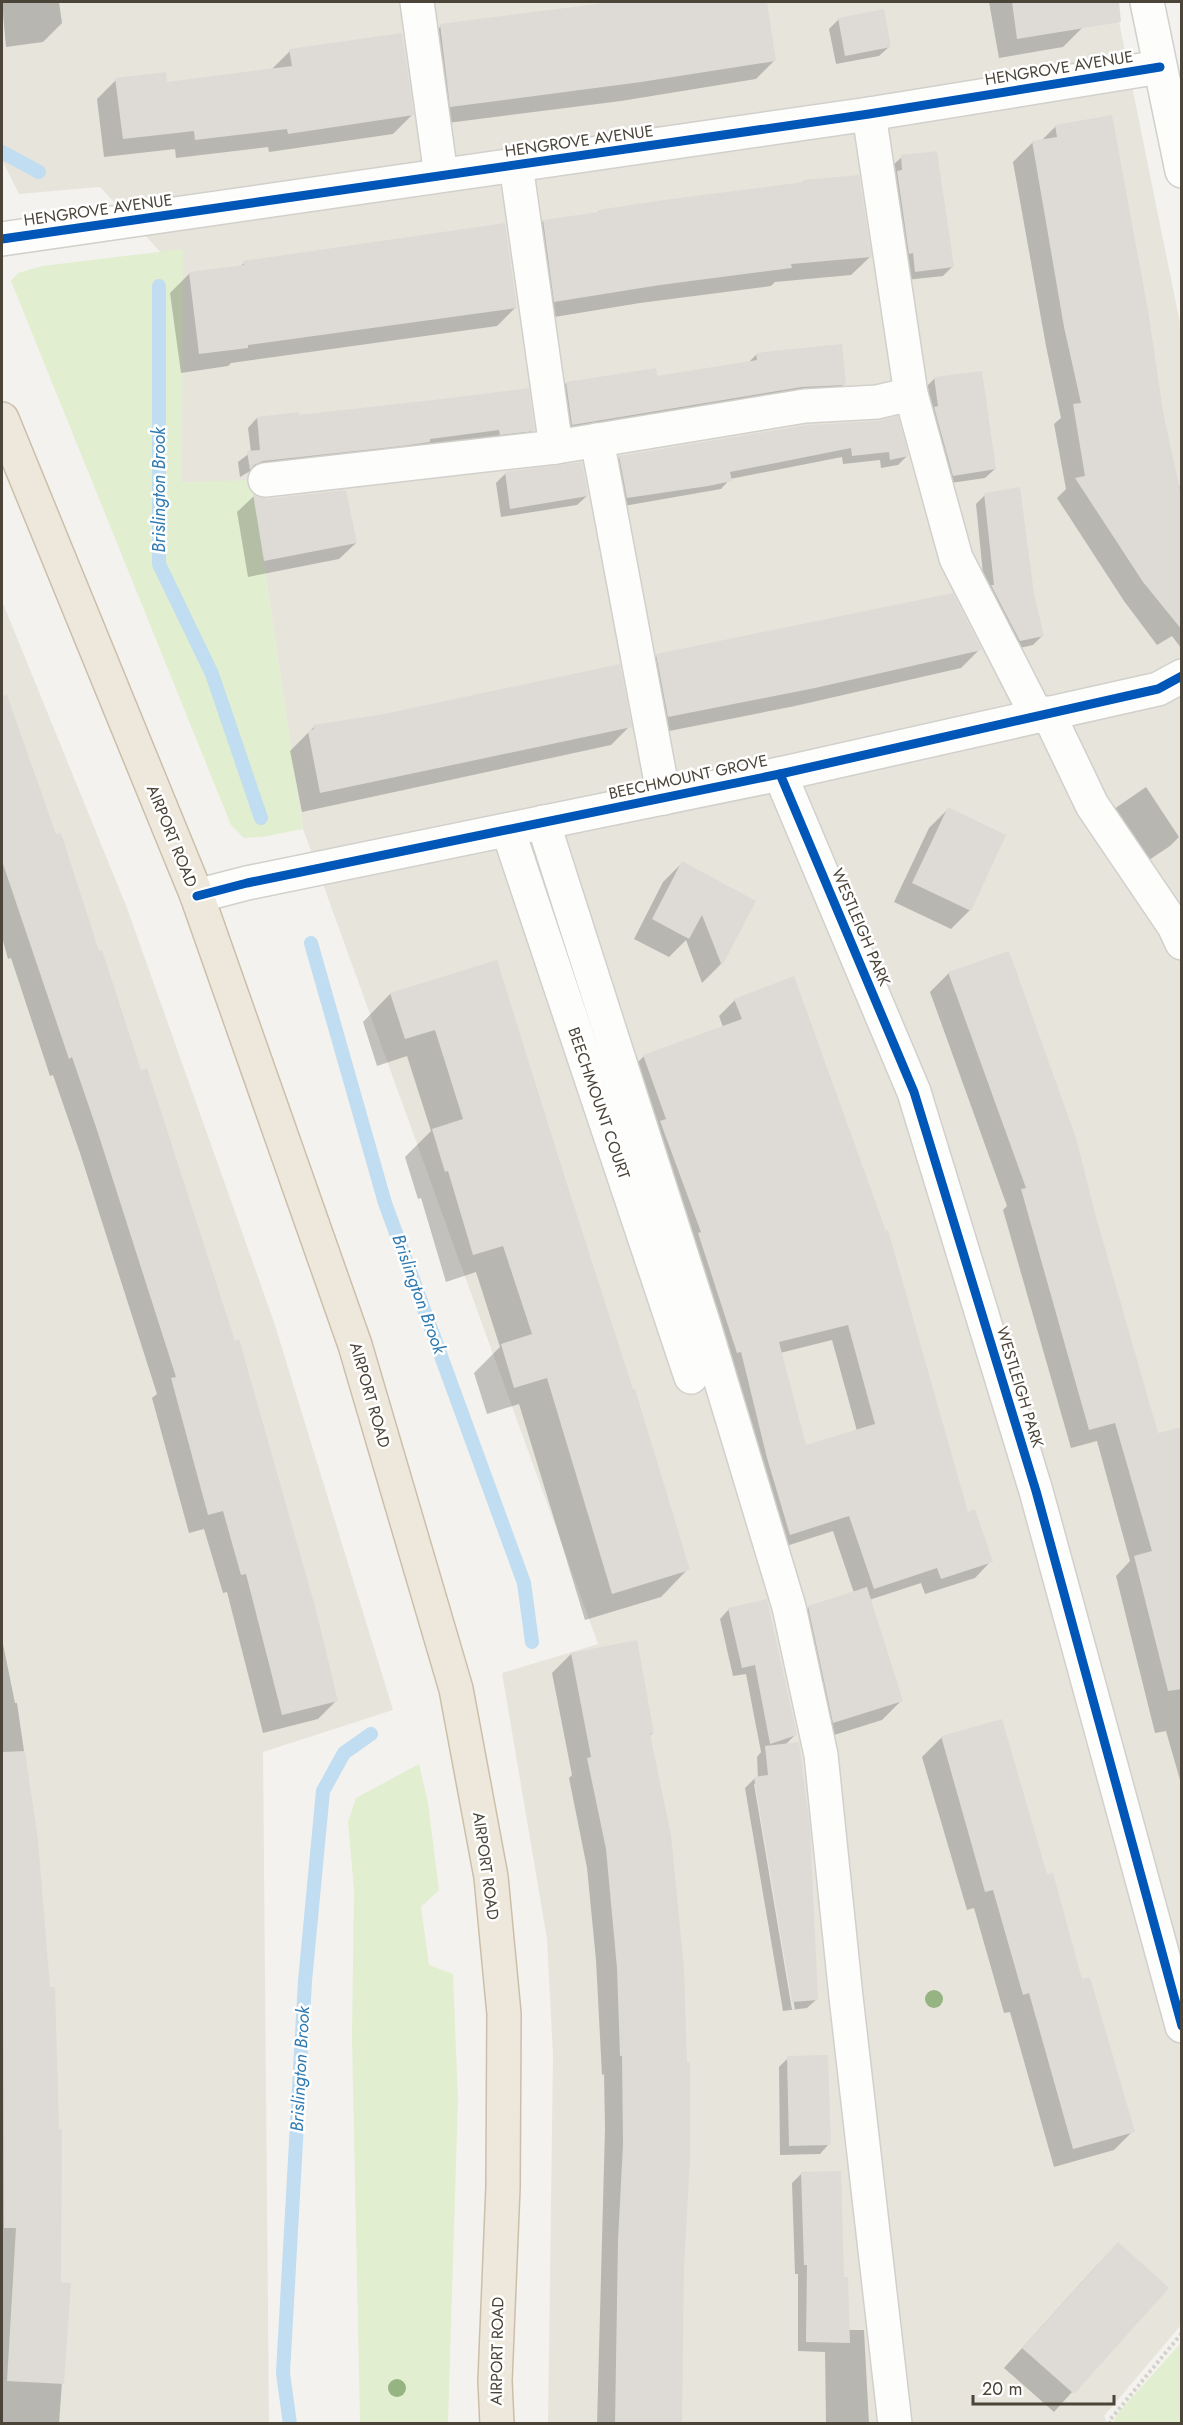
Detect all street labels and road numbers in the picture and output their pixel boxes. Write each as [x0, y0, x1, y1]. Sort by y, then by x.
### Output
street label: HENGROVE AVENUE [983, 45, 1135, 91]
street label: HENGROVE AVENUE [503, 119, 655, 163]
street label: HENGROVE AVENUE [22, 188, 174, 232]
street label: BEECHMOUNT GROVE [606, 749, 770, 805]
street label: AIRPORT ROAD [141, 781, 203, 891]
street label: WESTLEIGH PARK [826, 865, 896, 989]
street label: BEECHMOUNT COURT [562, 1024, 636, 1183]
street label: WESTLEIGH PARK [991, 1324, 1049, 1450]
street label: AIRPORT ROAD [344, 1340, 396, 1450]
street label: AIRPORT ROAD [467, 1811, 505, 1921]
street label: AIRPORT ROAD [485, 2296, 509, 2405]

